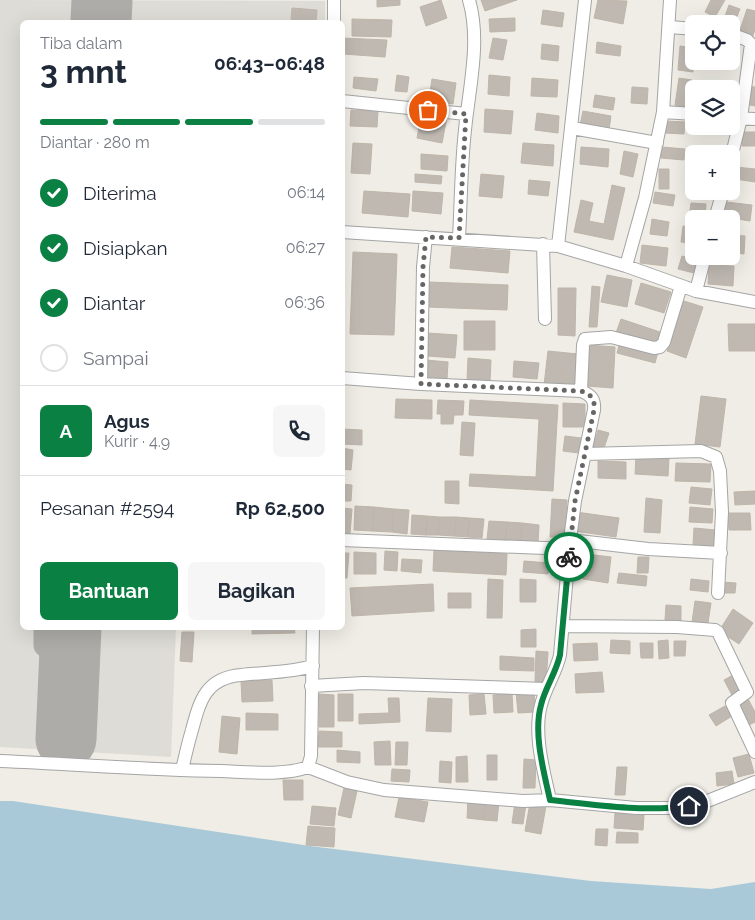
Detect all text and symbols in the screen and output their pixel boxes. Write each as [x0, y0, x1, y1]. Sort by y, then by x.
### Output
map controls [685, 15, 740, 265]
button: locate [685, 15, 740, 70]
text: Tiba dalam [40, 34, 122, 53]
text: 06:43–06:48 [214, 52, 325, 74]
text: 3 mnt [40, 53, 127, 90]
button: layers [685, 80, 740, 135]
pin [407, 89, 449, 131]
icon: bag [414, 96, 442, 124]
text: Diantar · 280 m [40, 133, 150, 152]
button: + [685, 145, 740, 200]
icon: check [40, 179, 68, 207]
text: Diterima [83, 182, 157, 204]
text: 06:14 [287, 183, 325, 202]
button: − [685, 210, 740, 265]
icon: check [40, 234, 68, 262]
text: Disiapkan [83, 237, 168, 259]
text: 06:27 [286, 238, 325, 257]
icon: check [40, 289, 68, 317]
text: Diantar [83, 292, 145, 314]
text: 06:36 [284, 293, 325, 312]
text: Sampai [83, 347, 149, 369]
button: phone [273, 405, 325, 457]
text: Agus [104, 410, 150, 432]
text: A [60, 420, 72, 442]
text: Kurir · 4.9 [104, 432, 170, 451]
text: Pesanan #2594 [40, 497, 174, 519]
text: Rp 62,500 [235, 497, 325, 519]
courier [544, 532, 594, 582]
icon: bike [555, 543, 583, 571]
button: Bantuan [40, 562, 178, 620]
button: Bagikan [188, 562, 325, 620]
pin [668, 785, 710, 827]
icon: home [675, 792, 703, 820]

